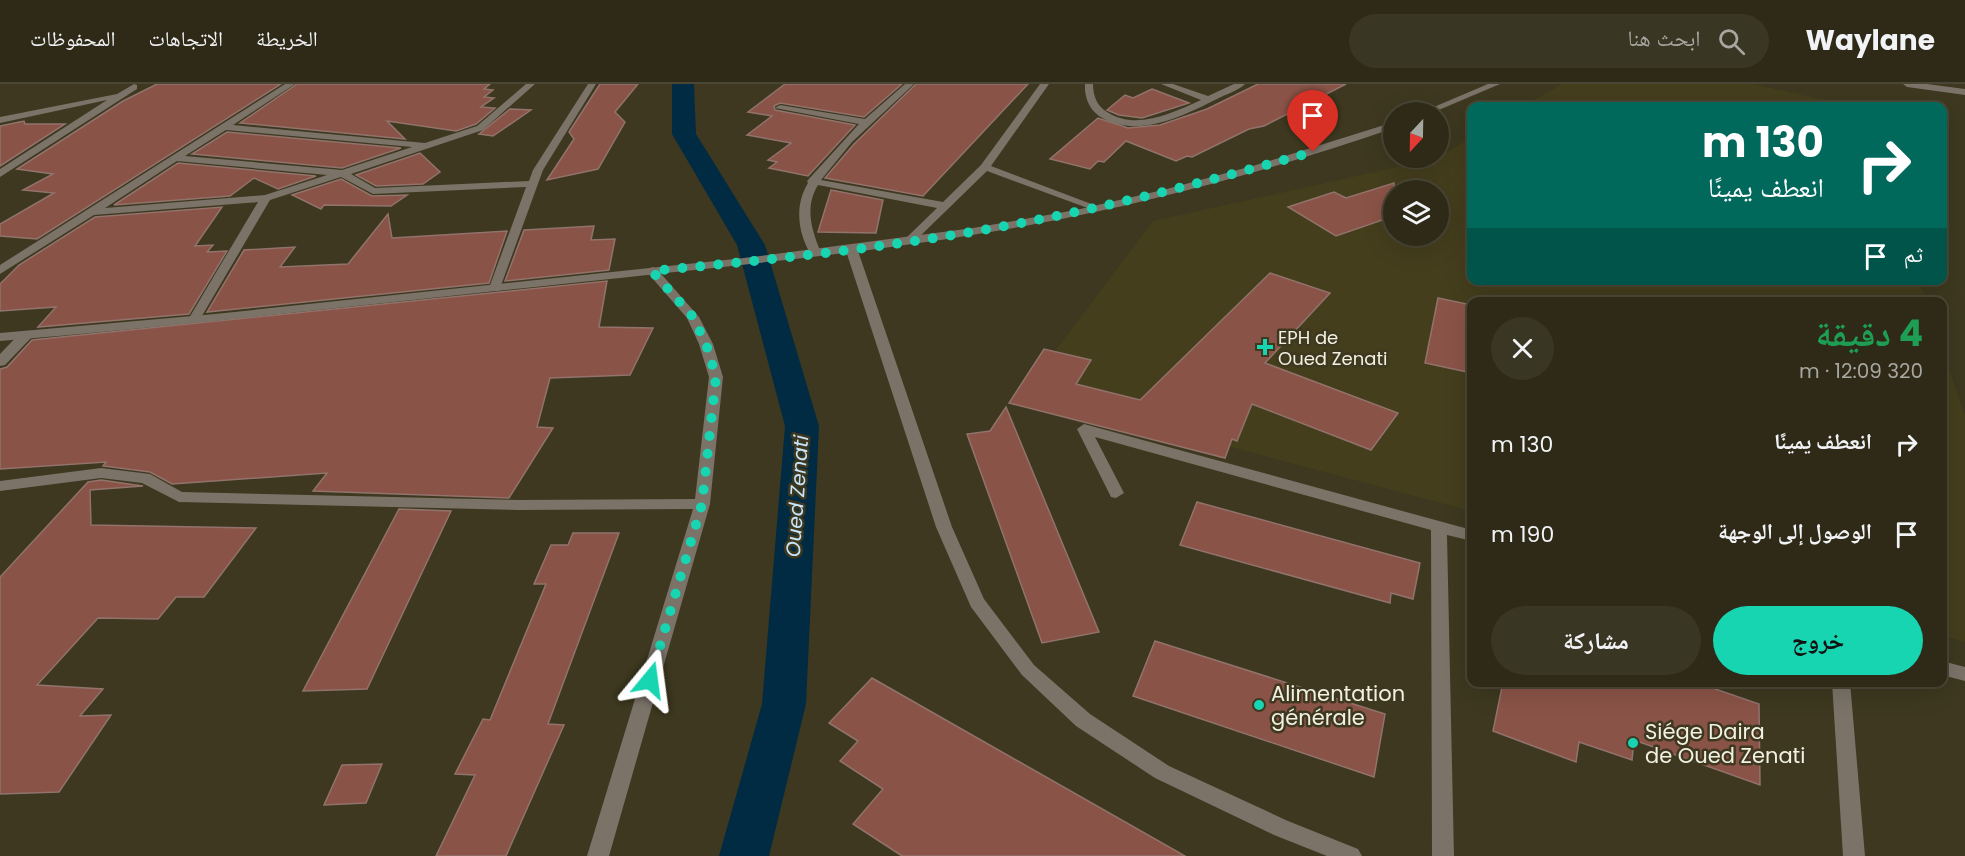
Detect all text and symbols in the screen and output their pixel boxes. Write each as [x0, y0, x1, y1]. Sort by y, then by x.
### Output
search box [1349, 14, 1769, 68]
text: Waylane [1805, 21, 1935, 60]
text: ابحث هنا [1627, 23, 1700, 54]
text: المحفوظات [30, 24, 115, 53]
text: الاتجاهات [148, 24, 223, 53]
text: الخريطة [256, 24, 318, 53]
icon: search [1715, 25, 1748, 58]
pin [1287, 90, 1338, 152]
icon: arrive [1296, 99, 1329, 132]
north arrow [1383, 102, 1449, 168]
map controls [1383, 102, 1449, 246]
text: 130 m [1702, 113, 1824, 172]
icon: right [1845, 126, 1923, 204]
text: انعطف يمينًا [1708, 169, 1824, 206]
button: layers [1383, 180, 1449, 246]
text: ثم [1904, 239, 1923, 270]
icon: arrive [1859, 240, 1892, 273]
text: 4 دقيقة [1815, 308, 1923, 359]
button: close [1491, 317, 1554, 380]
place label: EPH de Oued Zenati [1278, 325, 1387, 371]
marker: EPH de Oued Zenati [1256, 338, 1274, 356]
text: 320 m · 12:09 [1799, 357, 1923, 385]
text: انعطف يمينًا [1774, 426, 1872, 457]
icon: right [1890, 428, 1923, 461]
text: 130 m [1491, 429, 1553, 460]
water label: Oued Zenati [779, 433, 815, 558]
text: الوصول إلى الوجهة [1718, 516, 1872, 547]
icon: arrive [1890, 518, 1923, 551]
text: 190 m [1491, 519, 1554, 550]
button: مشاركة [1491, 606, 1701, 675]
button: خروج [1713, 606, 1923, 675]
position arrow [618, 648, 682, 712]
place label: Alimentation générale [1271, 679, 1405, 732]
marker: Alimentation générale [1252, 698, 1266, 712]
place label: Siége Daira de Oued Zenati [1645, 717, 1805, 770]
marker: Siége Daira de Oued Zenati [1626, 736, 1640, 750]

